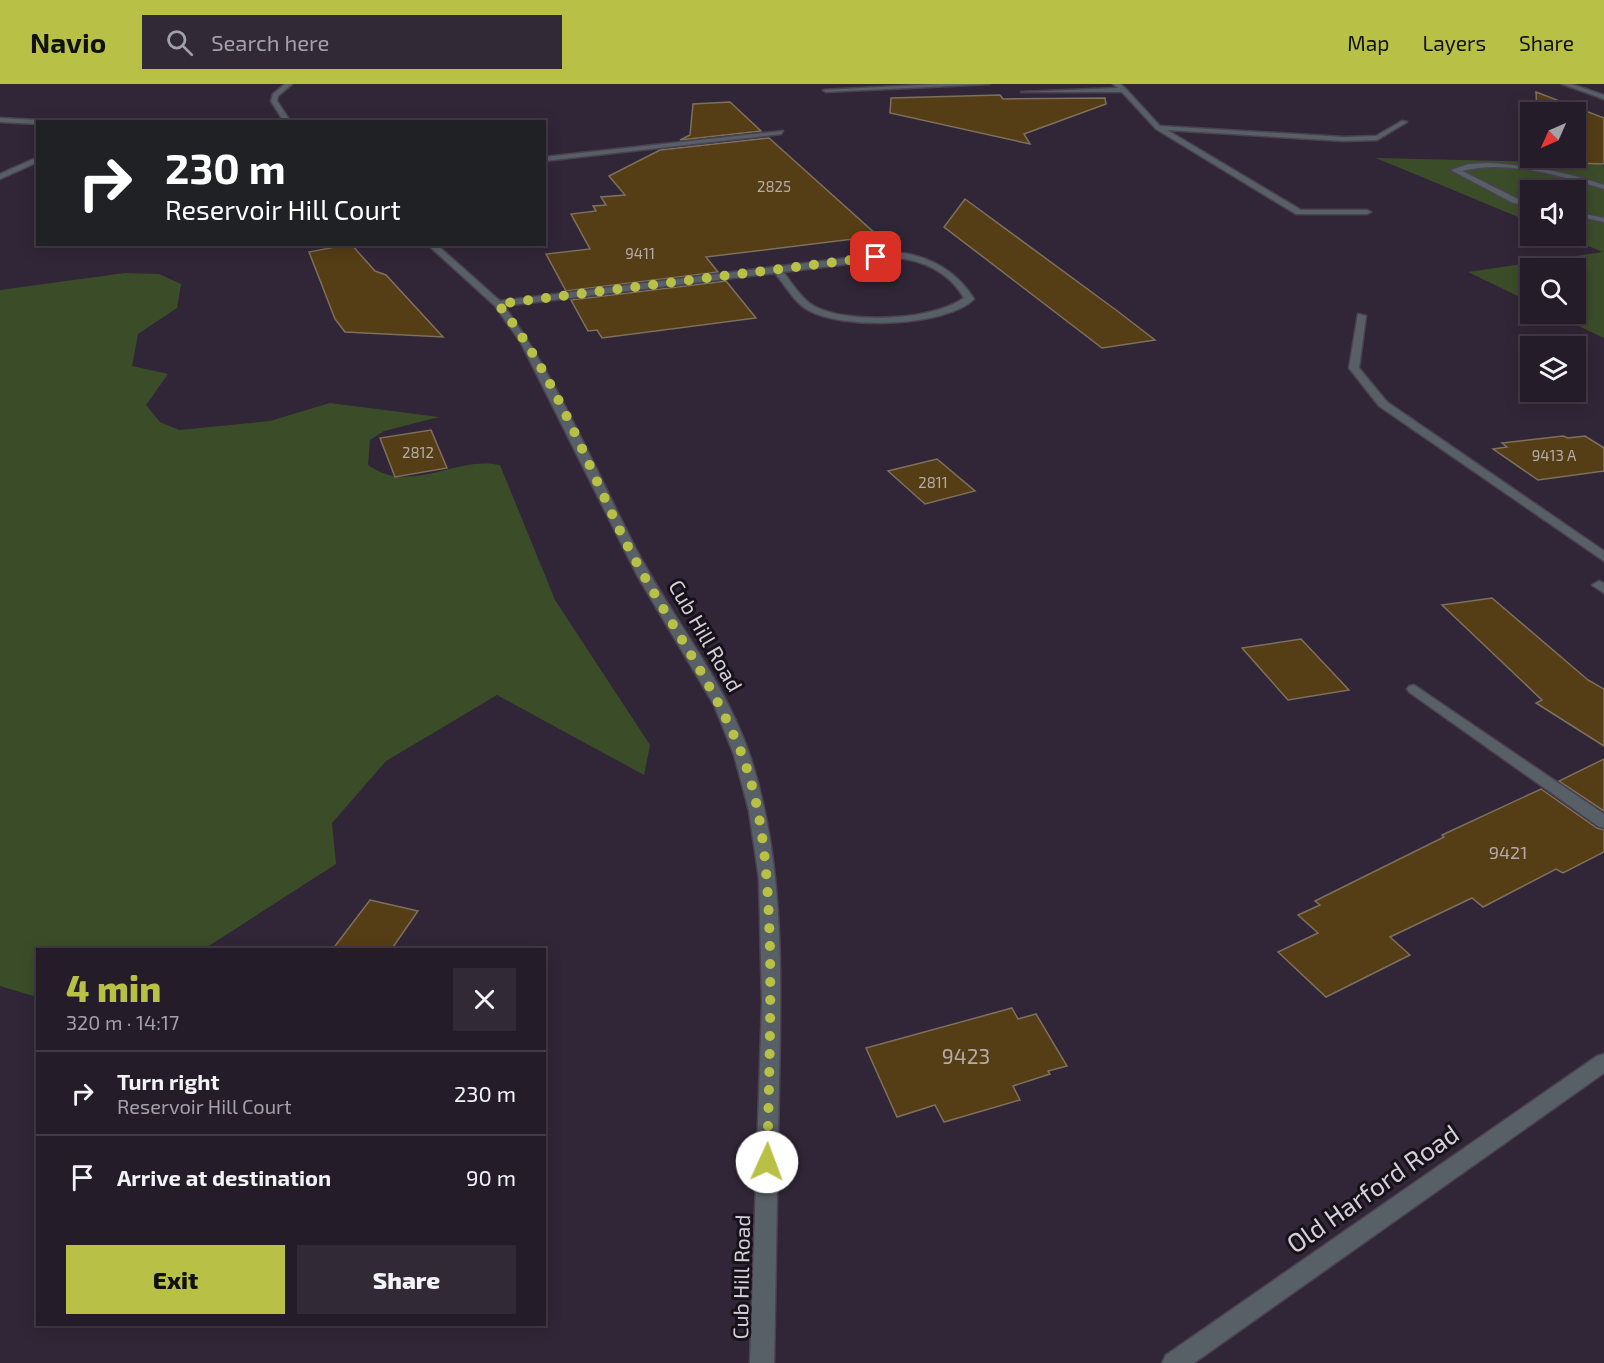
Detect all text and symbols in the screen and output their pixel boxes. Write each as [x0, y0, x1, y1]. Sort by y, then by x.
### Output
search box [142, 15, 562, 69]
text: Navio [30, 25, 106, 59]
icon: search [163, 26, 196, 59]
text: Search here [211, 29, 329, 55]
text: Map [1347, 30, 1389, 55]
text: Layers [1422, 30, 1486, 55]
text: Share [1519, 30, 1574, 55]
north arrow [1520, 102, 1586, 168]
map controls [1520, 102, 1586, 402]
text: 230 m [165, 142, 286, 192]
icon: right [66, 144, 144, 222]
house number: 2825 [757, 177, 791, 195]
button: sound [1520, 180, 1586, 246]
text: Reservoir Hill Court [165, 193, 401, 225]
pin [850, 231, 901, 282]
icon: arrive [859, 240, 892, 273]
house number: 9411 [625, 244, 655, 262]
button: search [1520, 258, 1586, 324]
button: layers [1520, 336, 1586, 402]
house number: 2812 [402, 443, 434, 461]
house number: 9413 A [1532, 446, 1577, 464]
house number: 2811 [918, 473, 948, 491]
street label: Cub Hill Road [664, 575, 748, 696]
house number: 9421 [1489, 841, 1527, 863]
text: 4 min [66, 966, 161, 1009]
button: close [453, 968, 516, 1031]
text: 320 m · 14:17 [66, 1010, 179, 1034]
house number: 9423 [942, 1043, 990, 1068]
text: Turn right [117, 1068, 219, 1094]
icon: right [66, 1077, 99, 1110]
text: 230 m [454, 1080, 516, 1106]
text: Reservoir Hill Court [117, 1094, 292, 1118]
street label: Old Harford Road [1280, 1117, 1464, 1259]
position arrow [735, 1130, 799, 1194]
icon: arrive [66, 1161, 99, 1194]
text: Arrive at destination [117, 1164, 331, 1190]
text: 90 m [466, 1164, 516, 1190]
street label: Cub Hill Road [727, 1214, 754, 1340]
button: Exit [66, 1245, 285, 1314]
button: Share [297, 1245, 516, 1314]

